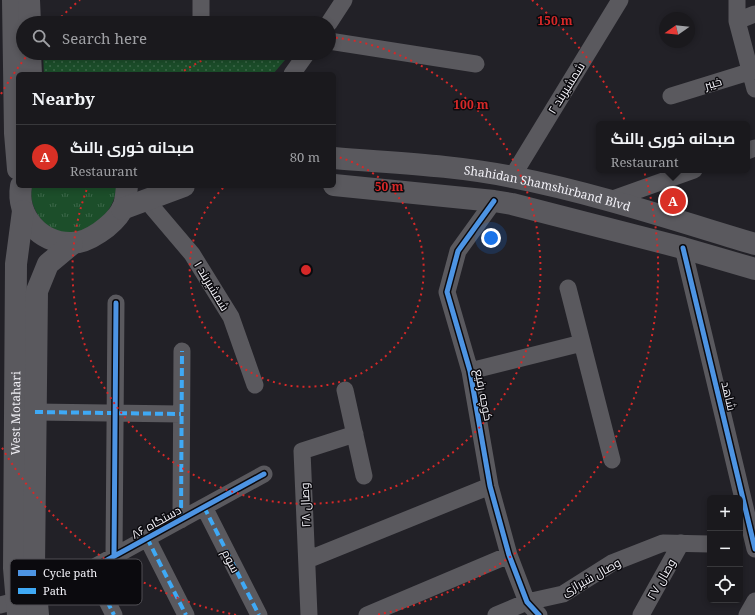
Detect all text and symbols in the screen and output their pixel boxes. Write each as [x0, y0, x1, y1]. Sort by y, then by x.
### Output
text: 150 m [537, 12, 573, 29]
north arrow [659, 12, 695, 48]
search box [16, 16, 336, 60]
icon: search [30, 27, 52, 49]
text: Search here [62, 28, 147, 48]
street label: شمشیربند ۲ [543, 59, 589, 117]
street label: خیبر [701, 72, 724, 94]
text: Nearby [32, 87, 95, 110]
text: 100 m [453, 96, 489, 113]
popup [596, 121, 750, 173]
text: صبحانه خوری بالنگ [611, 128, 735, 148]
text: صبحانه خوری بالنگ [70, 137, 194, 157]
text: A [40, 148, 50, 166]
text: 80 m [290, 148, 320, 166]
text: Restaurant [611, 153, 679, 171]
street label: Shahidan Shamshirband Blvd [463, 161, 633, 215]
text: Restaurant [70, 162, 138, 180]
text: 50 m [375, 178, 403, 195]
pin: A [660, 186, 686, 216]
your location [481, 228, 501, 248]
street label: شمشیربند ۱ [190, 258, 234, 314]
centre of rings [299, 263, 313, 277]
street label: کوچه رفیع [470, 368, 497, 423]
street label: West Motahari [6, 371, 24, 455]
street label: شاهد [717, 380, 741, 412]
street label: وصال ۲۸ [296, 482, 314, 528]
map controls [707, 495, 743, 603]
button: + [707, 495, 743, 531]
street label: دستگاه ۸۶ [128, 501, 184, 543]
button: − [707, 531, 743, 567]
street label: سوم [218, 546, 244, 576]
street label: وصال شیرازی [558, 554, 624, 600]
street label: وصال ۲۷ [642, 555, 680, 603]
legend [10, 559, 142, 605]
text: Cycle path [43, 565, 97, 580]
button: locate [707, 567, 743, 603]
text: Path [43, 583, 67, 598]

